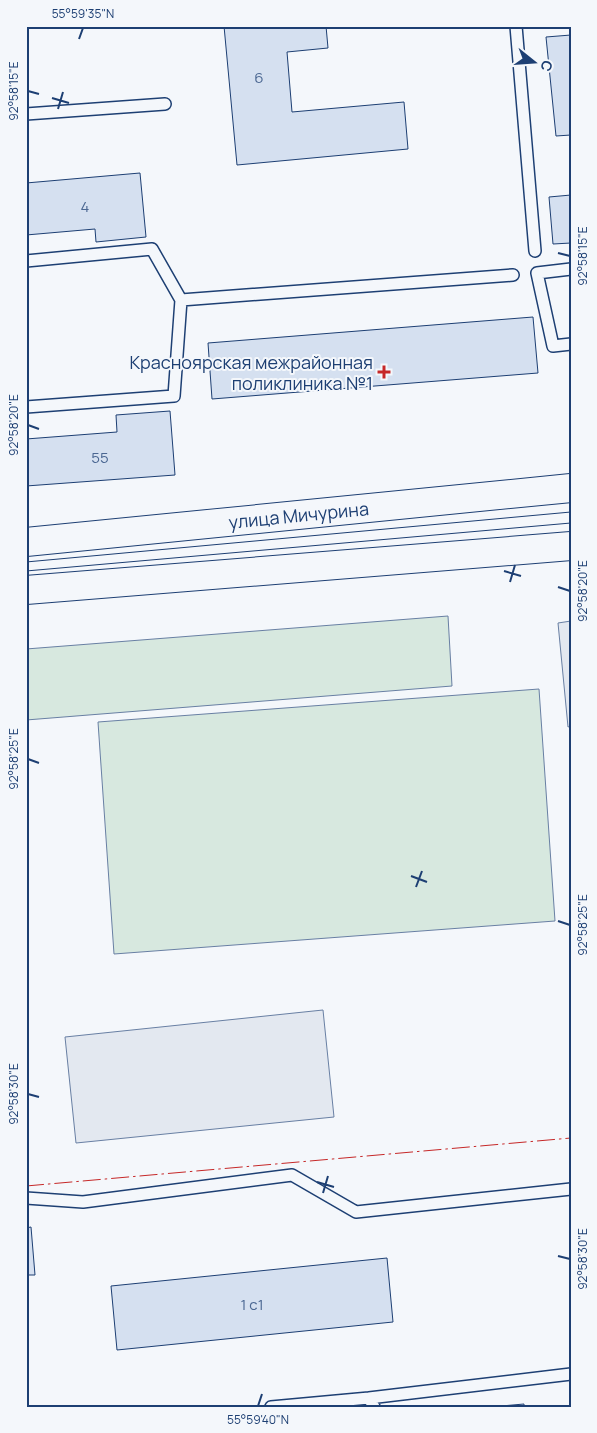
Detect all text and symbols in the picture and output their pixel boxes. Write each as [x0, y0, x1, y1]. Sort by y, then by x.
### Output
text: 55°59'35"N [52, 5, 114, 22]
north arrow [510, 38, 560, 88]
text: С [536, 58, 558, 74]
text: 92°58'15"E [5, 61, 22, 121]
house number: 6 [254, 67, 264, 88]
house number: 4 [81, 196, 90, 217]
text: 92°58'15"E [574, 226, 591, 286]
place label: Красноярская межрайонная поликлиника №1 [129, 350, 373, 395]
marker: Красноярская межрайонная поликлиника №1 [377, 365, 391, 379]
text: 92°58'20"E [5, 394, 22, 456]
house number: 55 [91, 447, 109, 468]
street label: улица Мичурина [227, 496, 370, 534]
text: 92°58'20"E [574, 560, 591, 622]
text: 92°58'25"E [5, 728, 22, 790]
text: 92°58'25"E [574, 894, 591, 956]
text: 92°58'30"E [5, 1063, 22, 1125]
text: 92°58'30"E [574, 1228, 591, 1290]
house number: 1 с1 [240, 1294, 264, 1315]
text: 55°59'40"N [227, 1411, 289, 1428]

